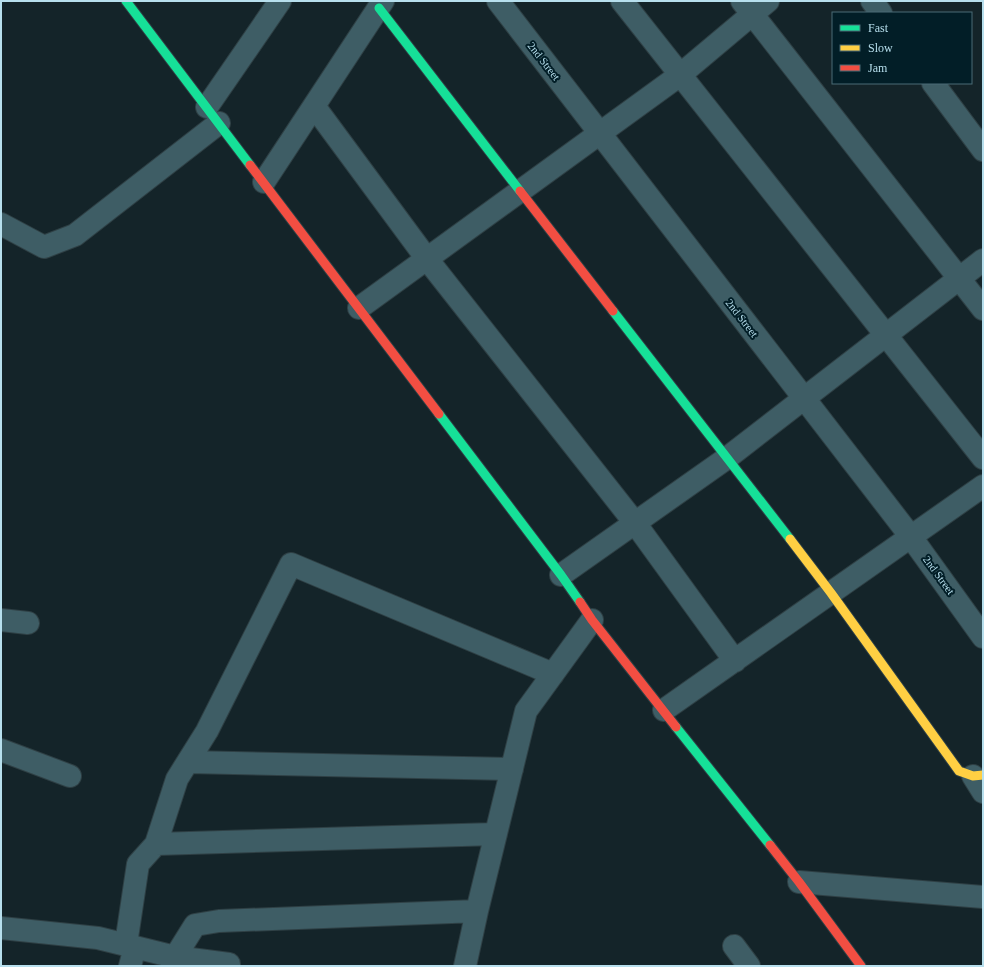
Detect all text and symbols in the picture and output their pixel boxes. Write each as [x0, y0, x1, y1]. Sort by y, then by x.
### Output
legend [832, 12, 972, 84]
text: Fast [868, 21, 889, 35]
street label: 2nd Street [525, 40, 563, 82]
text: Slow [868, 41, 893, 55]
text: Jam [868, 61, 888, 75]
street label: 2nd Street [723, 297, 761, 339]
street label: 2nd Street [921, 553, 957, 597]

